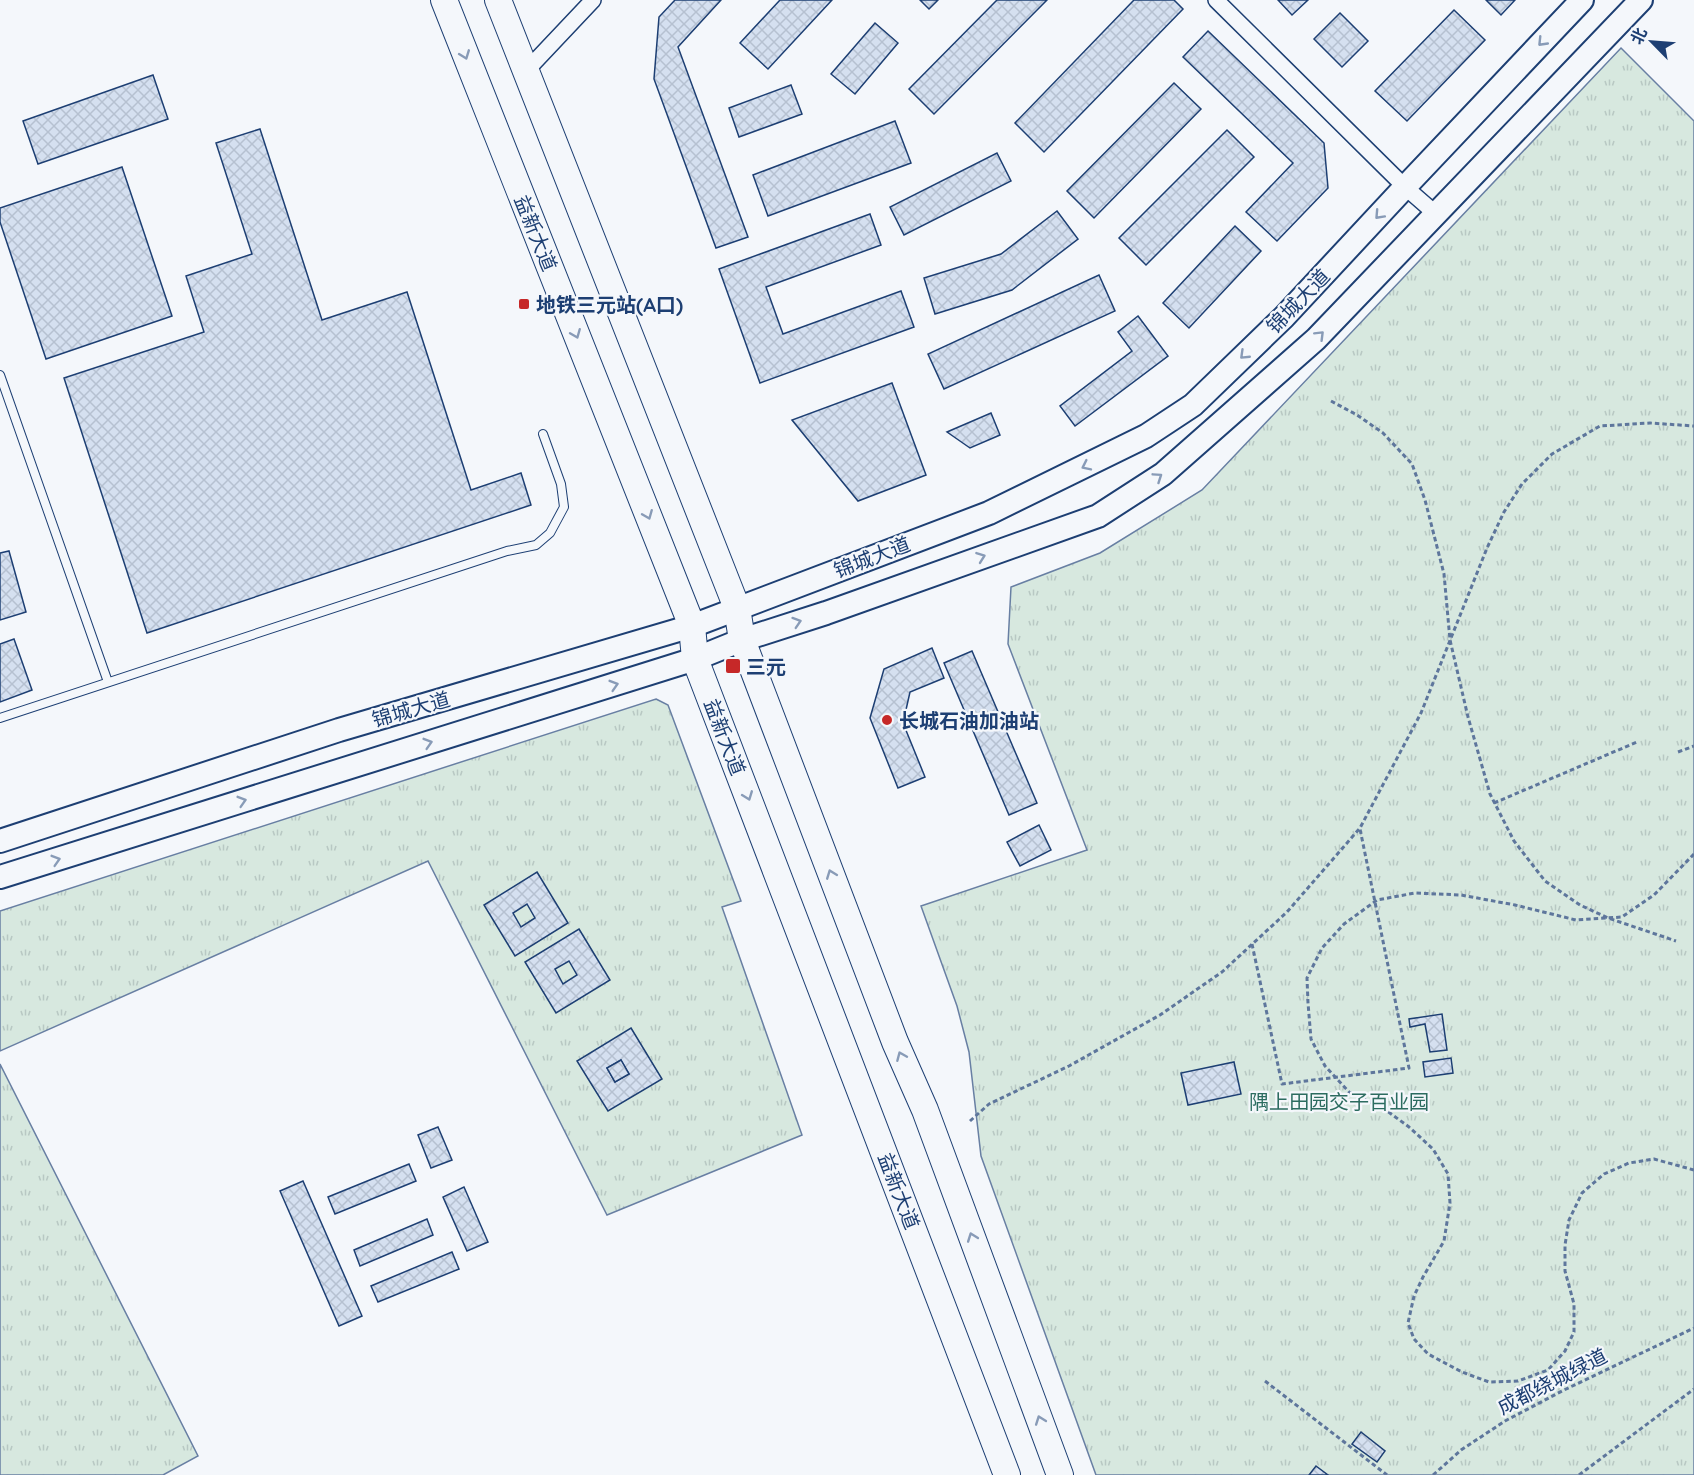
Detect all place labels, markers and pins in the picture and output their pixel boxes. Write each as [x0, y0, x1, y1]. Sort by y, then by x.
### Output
place label: 地铁三元站(A口) [536, 292, 683, 317]
marker: 地铁三元站(A口) [517, 297, 531, 311]
place label: 三元 [746, 654, 786, 679]
marker: 三元 [724, 657, 742, 675]
place label: 长城石油加油站 [899, 708, 1039, 733]
marker: 长城石油加油站 [880, 713, 894, 727]

